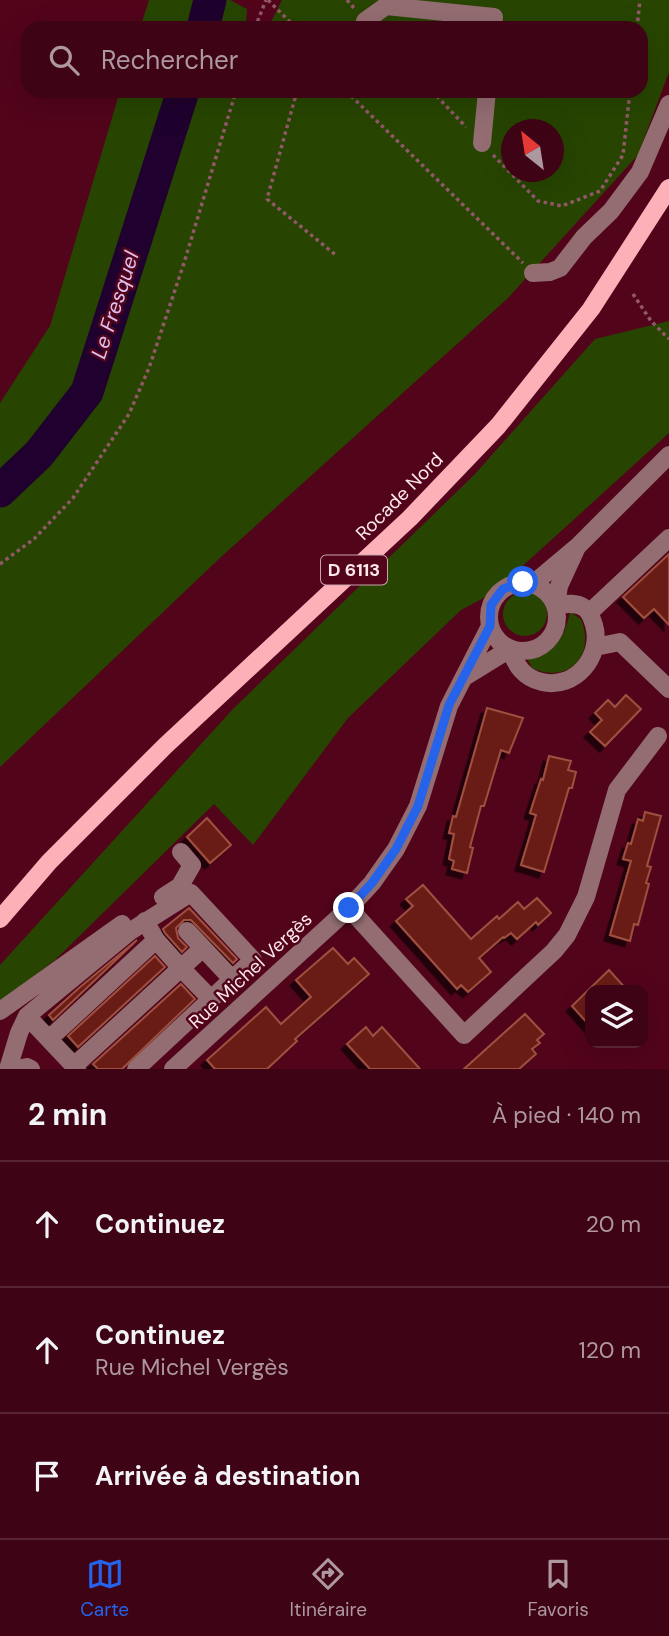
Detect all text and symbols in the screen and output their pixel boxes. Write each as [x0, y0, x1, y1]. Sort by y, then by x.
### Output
search box [21, 21, 648, 98]
icon: search [45, 41, 83, 79]
text: Rechercher [101, 43, 238, 77]
north arrow [501, 119, 564, 182]
water label: Le Fresquel [85, 248, 146, 362]
street label: Rocade Nord [350, 447, 448, 545]
road number: D 6113 [321, 556, 387, 584]
route start [507, 566, 538, 597]
route end [333, 892, 364, 923]
street label: Rue Michel Vergès [183, 907, 317, 1034]
map controls [585, 985, 648, 1048]
button: layers [585, 985, 648, 1048]
text: 2 min [28, 1095, 107, 1134]
text: À pied · 140 m [492, 1100, 641, 1130]
icon: ahead [28, 1205, 66, 1243]
text: Continuez [95, 1207, 225, 1241]
text: 20 m [586, 1209, 641, 1239]
text: Continuez [95, 1318, 225, 1352]
icon: ahead [28, 1331, 66, 1369]
text: 120 m [578, 1335, 641, 1365]
text: Rue Michel Vergès [95, 1352, 289, 1382]
icon: arrive [28, 1457, 66, 1495]
text: Arrivée à destination [95, 1459, 361, 1493]
tab: Carte [80, 1555, 129, 1622]
tab: Itinéraire [289, 1555, 367, 1622]
tab: Favoris [527, 1555, 589, 1622]

